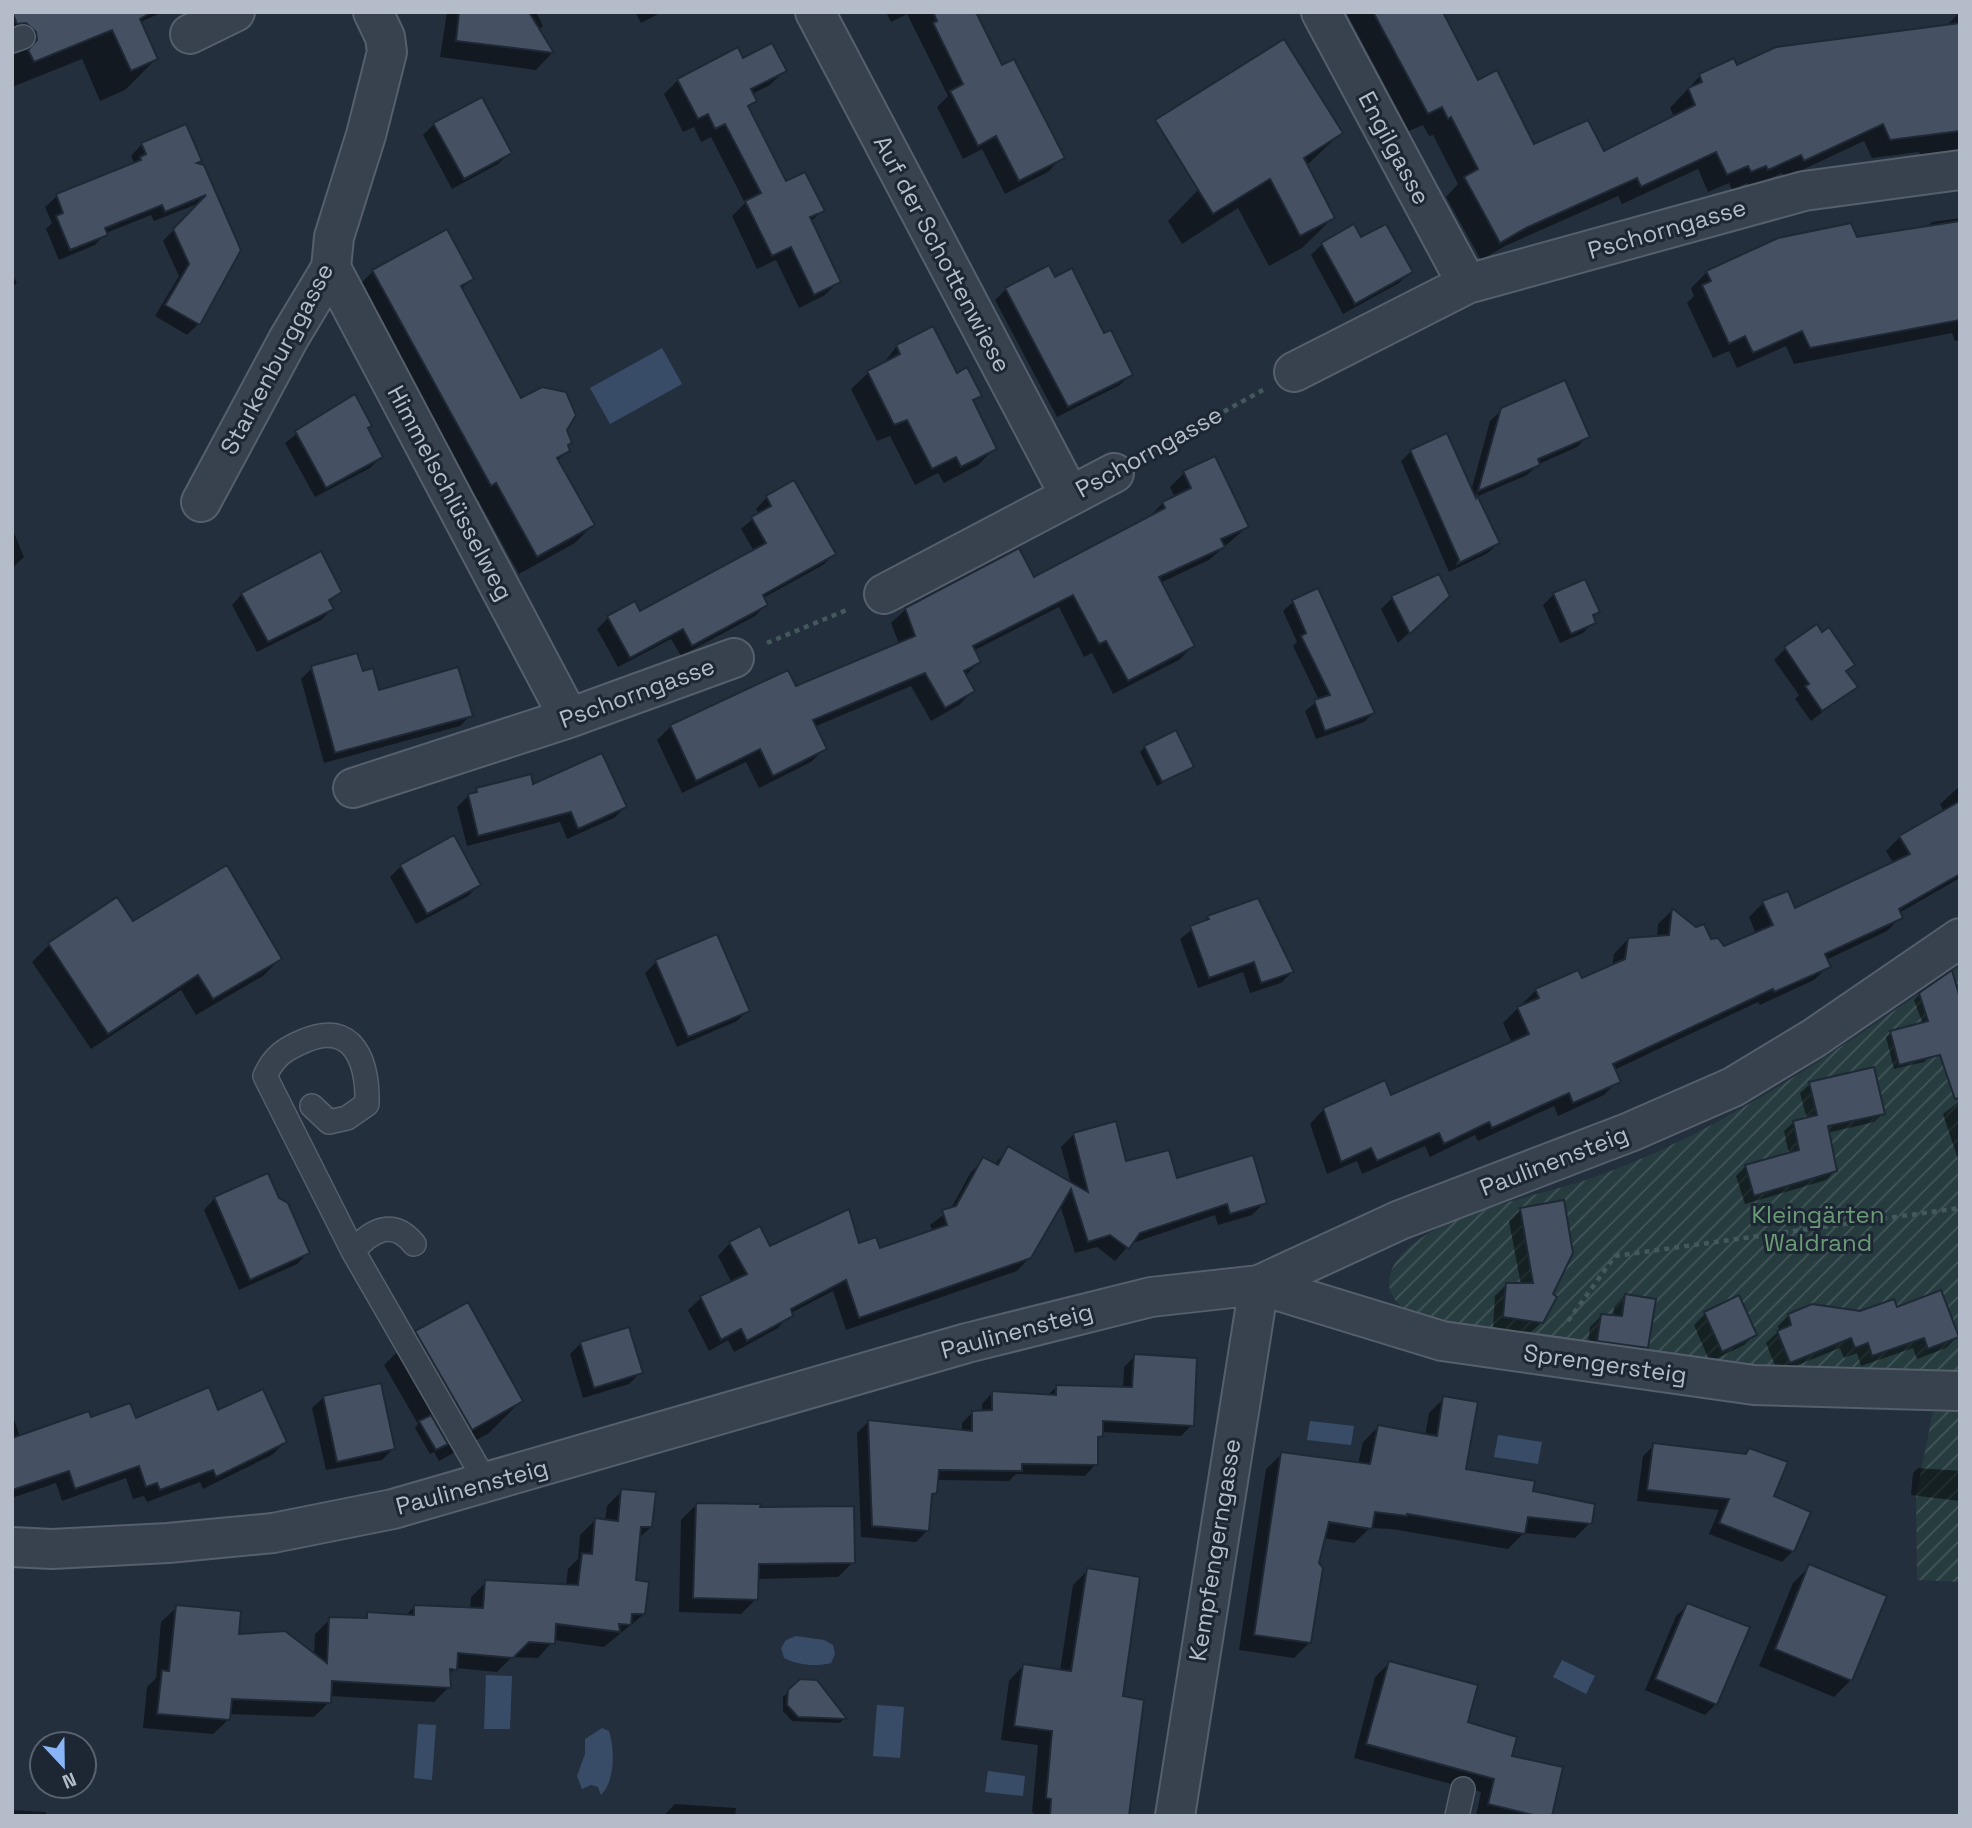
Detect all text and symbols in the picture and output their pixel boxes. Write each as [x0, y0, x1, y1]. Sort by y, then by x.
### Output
street label: Engilgasse [1352, 86, 1437, 210]
street label: Auf der Schottenwiese [867, 130, 1018, 378]
street label: Pschorngasse [1584, 191, 1749, 266]
street label: Starkenburggasse [213, 258, 340, 460]
street label: Himmelschlüsselweg [381, 380, 520, 606]
street label: Pschorngasse [1070, 398, 1228, 505]
street label: Pschorngasse [555, 650, 719, 735]
street label: Paulinensteig [1475, 1118, 1632, 1203]
park label: Kleingärten Waldrand [1751, 1199, 1885, 1258]
street label: Paulinensteig [937, 1295, 1096, 1366]
street label: Sprengersteig [1521, 1337, 1689, 1390]
street label: Kempfengerngasse [1182, 1436, 1247, 1663]
street label: Paulinensteig [392, 1451, 551, 1522]
north arrow [28, 1730, 98, 1800]
text: N [59, 1766, 80, 1794]

